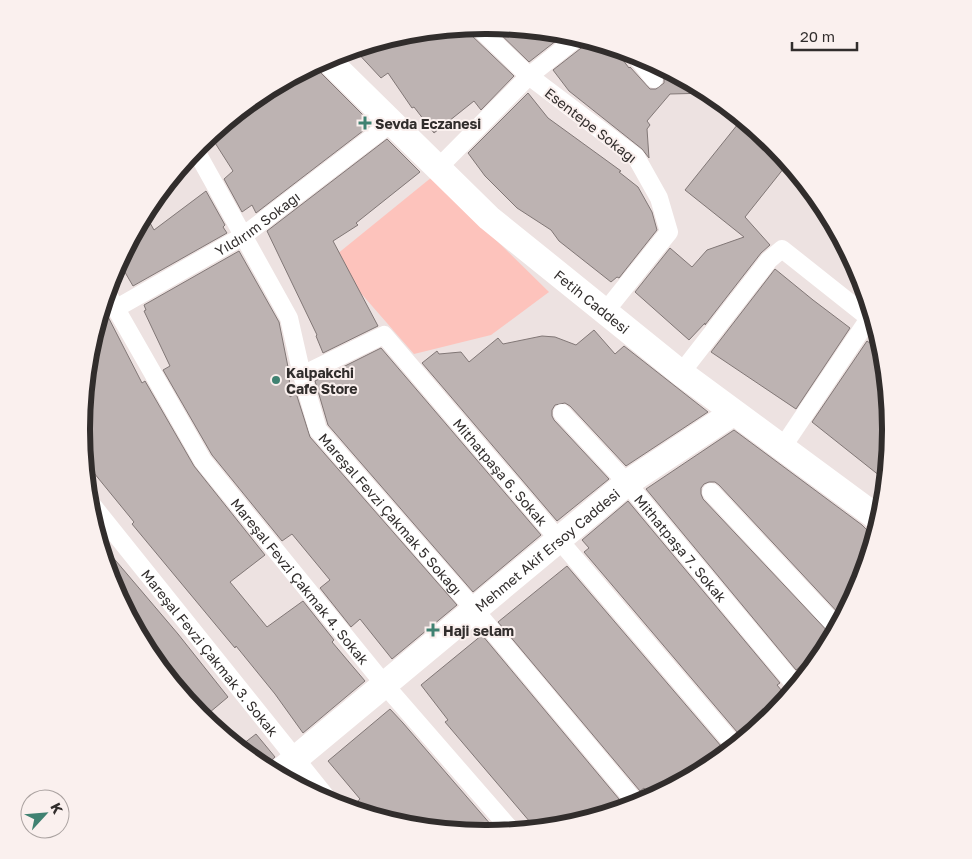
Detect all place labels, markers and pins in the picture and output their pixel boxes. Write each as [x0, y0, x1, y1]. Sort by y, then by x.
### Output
place label: Sevda Eczanesi [375, 115, 481, 132]
marker: Sevda Eczanesi [359, 117, 371, 129]
place label: Kalpakchi Cafe Store [286, 364, 358, 397]
marker: Kalpakchi Cafe Store [270, 374, 282, 386]
place label: Haji selam [443, 622, 514, 639]
marker: Haji selam [427, 624, 439, 636]

